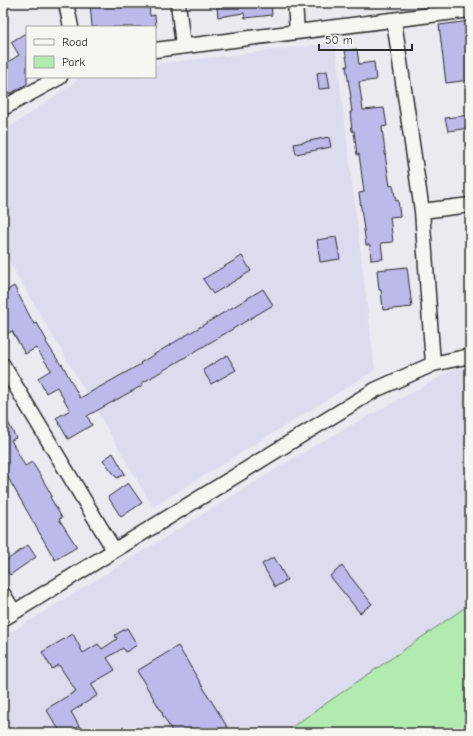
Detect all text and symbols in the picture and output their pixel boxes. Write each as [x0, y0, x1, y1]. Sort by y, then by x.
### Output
legend [26, 26, 156, 78]
scale bar [319, 26, 412, 52]
text: 50 m [325, 33, 353, 47]
text: Road [62, 35, 88, 49]
text: Park [62, 55, 85, 69]

